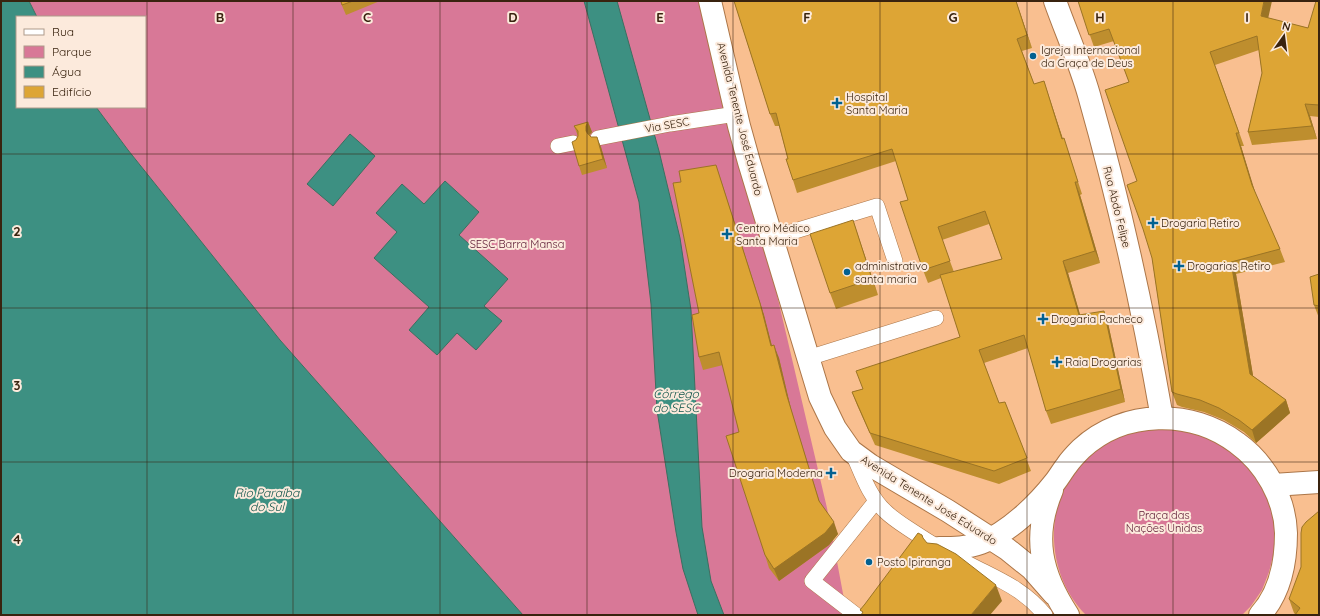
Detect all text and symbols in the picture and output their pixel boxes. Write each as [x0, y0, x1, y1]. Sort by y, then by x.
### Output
text: B [216, 9, 224, 25]
text: C [363, 9, 371, 25]
text: D [508, 9, 518, 25]
text: E [656, 9, 664, 25]
text: F [803, 9, 811, 25]
text: G [948, 9, 958, 25]
text: H [1095, 9, 1105, 25]
text: I [1245, 9, 1249, 25]
legend [16, 16, 146, 108]
north arrow [1264, 16, 1304, 56]
text: N [1281, 19, 1292, 34]
text: Rua [52, 24, 74, 39]
street label: Avenida Tenente José Eduardo [714, 41, 766, 198]
place label: Igreja Internacional da Graça de Deus [1041, 43, 1140, 70]
text: Parque [52, 44, 92, 59]
marker: Igreja Internacional da Graça de Deus [1028, 51, 1038, 61]
text: Água [52, 64, 81, 79]
text: Edifício [52, 84, 92, 99]
place label: Hospital Santa Maria [846, 90, 908, 117]
marker: Hospital Santa Maria [831, 97, 843, 109]
street label: Via SESC [644, 114, 690, 136]
street label: Rua Abdo Felipe [1100, 165, 1134, 249]
place label: Drogaria Retiro [1161, 216, 1240, 230]
marker: Drogaria Retiro [1148, 218, 1158, 228]
place label: Centro Médico Santa Maria [736, 221, 810, 248]
text: 2 [13, 223, 21, 239]
marker: Centro Médico Santa Maria [721, 228, 733, 240]
park label: SESC Barra Mansa [470, 237, 564, 251]
place label: administrativo santa maria [855, 259, 928, 286]
place label: Drogarias Retiro [1187, 259, 1271, 273]
marker: Drogarias Retiro [1174, 261, 1184, 271]
marker: administrativo santa maria [842, 267, 852, 277]
place label: Drogaria Pacheco [1051, 312, 1143, 326]
marker: Drogaria Pacheco [1038, 314, 1048, 324]
place label: Raia Drogarias [1065, 355, 1142, 369]
marker: Raia Drogarias [1052, 357, 1062, 367]
text: 3 [14, 377, 21, 393]
water label: Córrego do SESC [653, 386, 701, 415]
street label: Avenida Tenente José Eduardo [858, 452, 1000, 548]
place label: Drogaria Moderna [729, 466, 823, 480]
marker: Drogaria Moderna [826, 468, 836, 478]
water label: Rio Paraíba do Sul [235, 485, 300, 514]
park label: Praça das Nações Unidas [1126, 508, 1202, 535]
text: 4 [13, 531, 21, 547]
place label: Posto Ipiranga [877, 555, 951, 569]
marker: Posto Ipiranga [864, 557, 874, 567]

